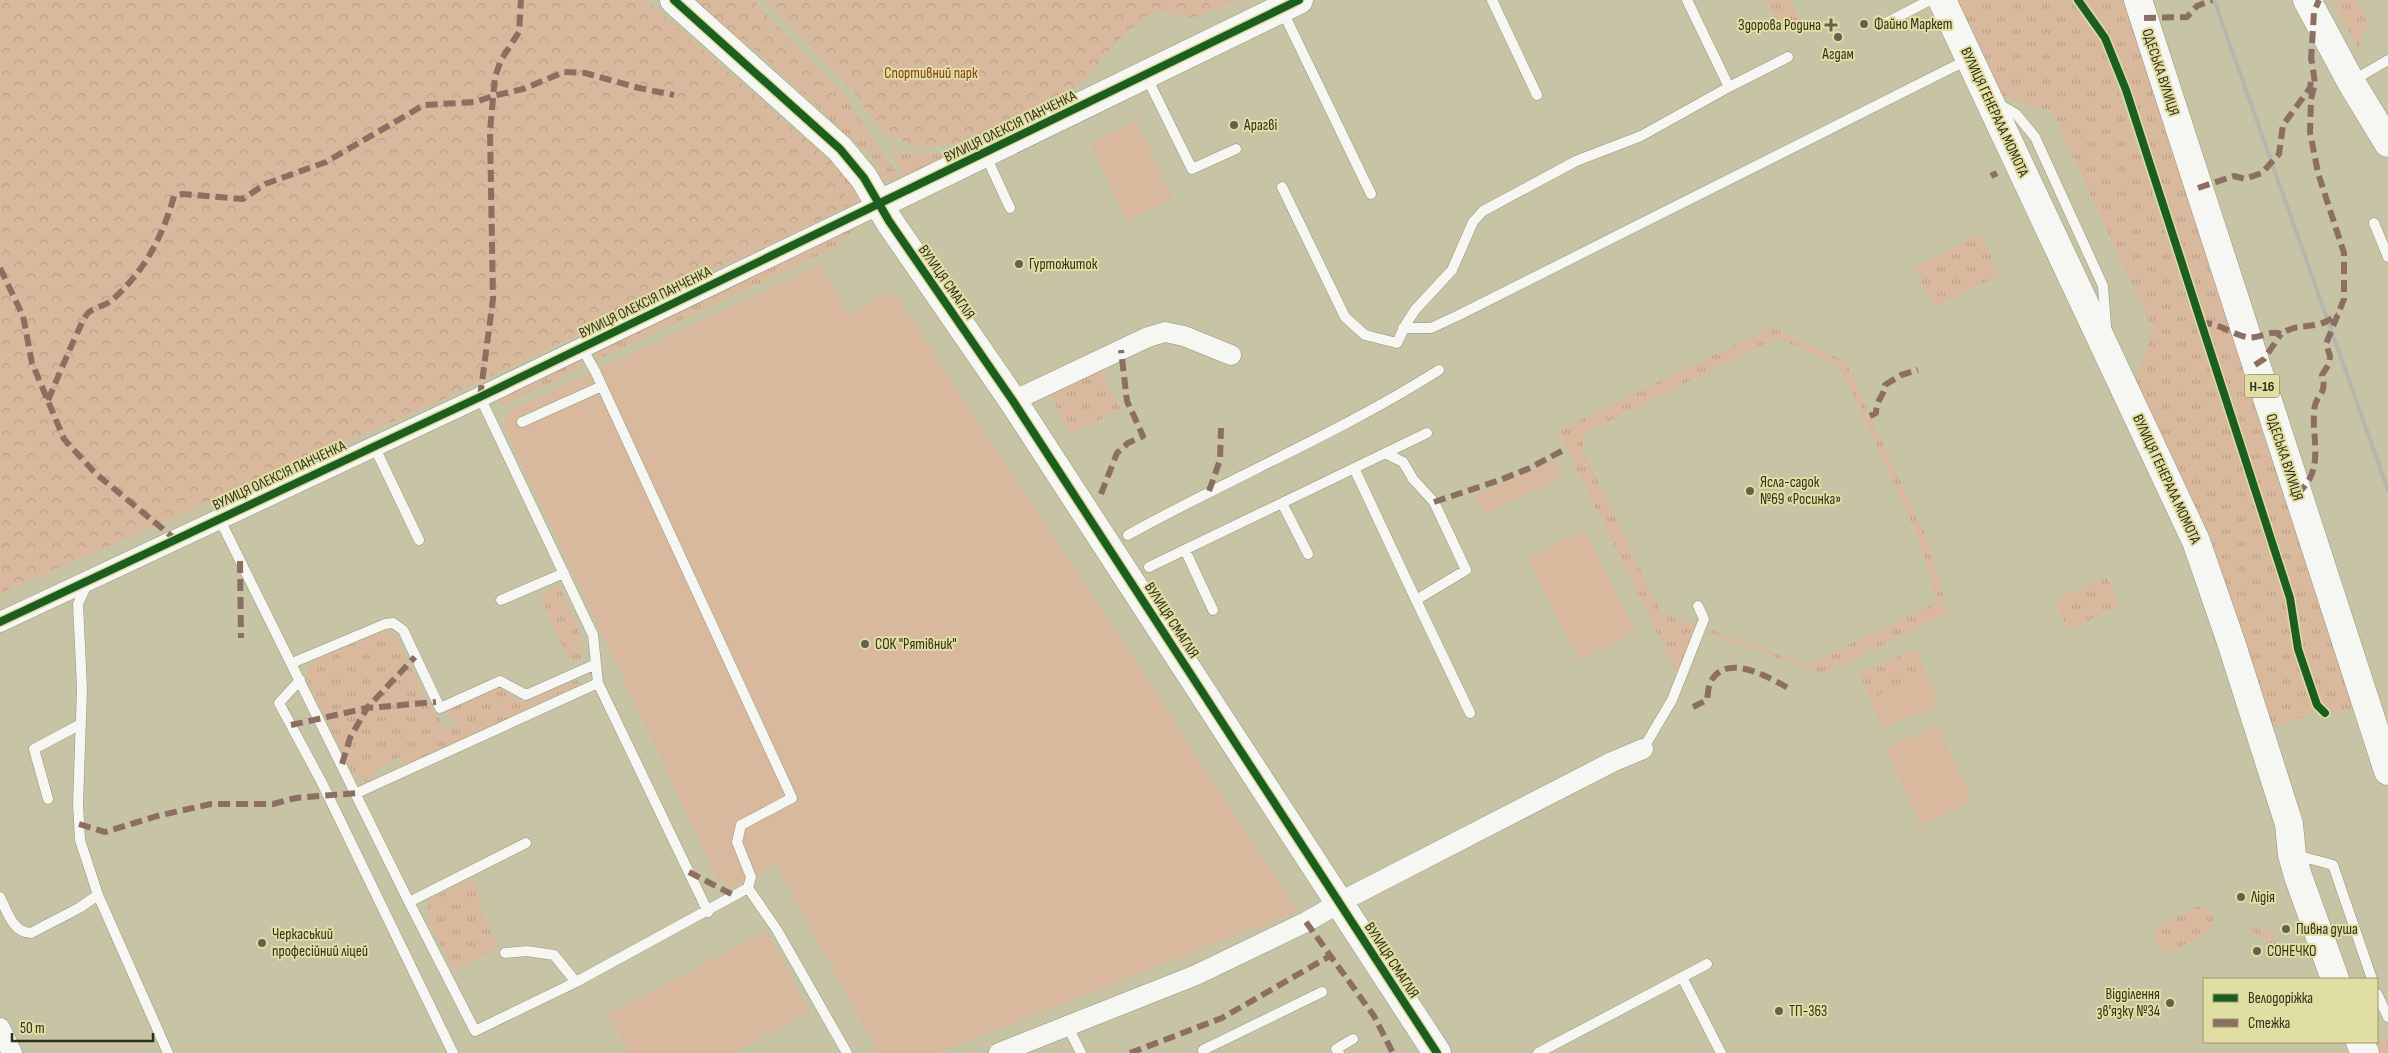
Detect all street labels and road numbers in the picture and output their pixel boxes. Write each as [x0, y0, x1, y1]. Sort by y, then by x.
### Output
street label: ОДЕСЬКА ВУЛИЦЯ [2137, 26, 2184, 118]
street label: ВУЛИЦЯ ГЕНЕРАЛА МОМОТА [1956, 44, 2033, 180]
street label: ВУЛИЦЯ ОЛЕКСІЯ ПАНЧЕНКА [941, 86, 1080, 167]
street label: ВУЛИЦЯ СМАГЛІЯ [914, 241, 979, 323]
street label: ВУЛИЦЯ ОЛЕКСІЯ ПАНЧЕНКА [576, 262, 715, 343]
road number: Н-16 [2244, 374, 2280, 398]
street label: ВУЛИЦЯ ГЕНЕРАЛА МОМОТА [2128, 411, 2205, 547]
street label: ОДЕСЬКА ВУЛИЦЯ [2261, 411, 2308, 503]
street label: ВУЛИЦЯ ОЛЕКСІЯ ПАНЧЕНКА [210, 436, 349, 515]
street label: ВУЛИЦЯ СМАГЛІЯ [1140, 579, 1203, 662]
street label: ВУЛИЦЯ СМАГЛІЯ [1360, 919, 1423, 1002]

